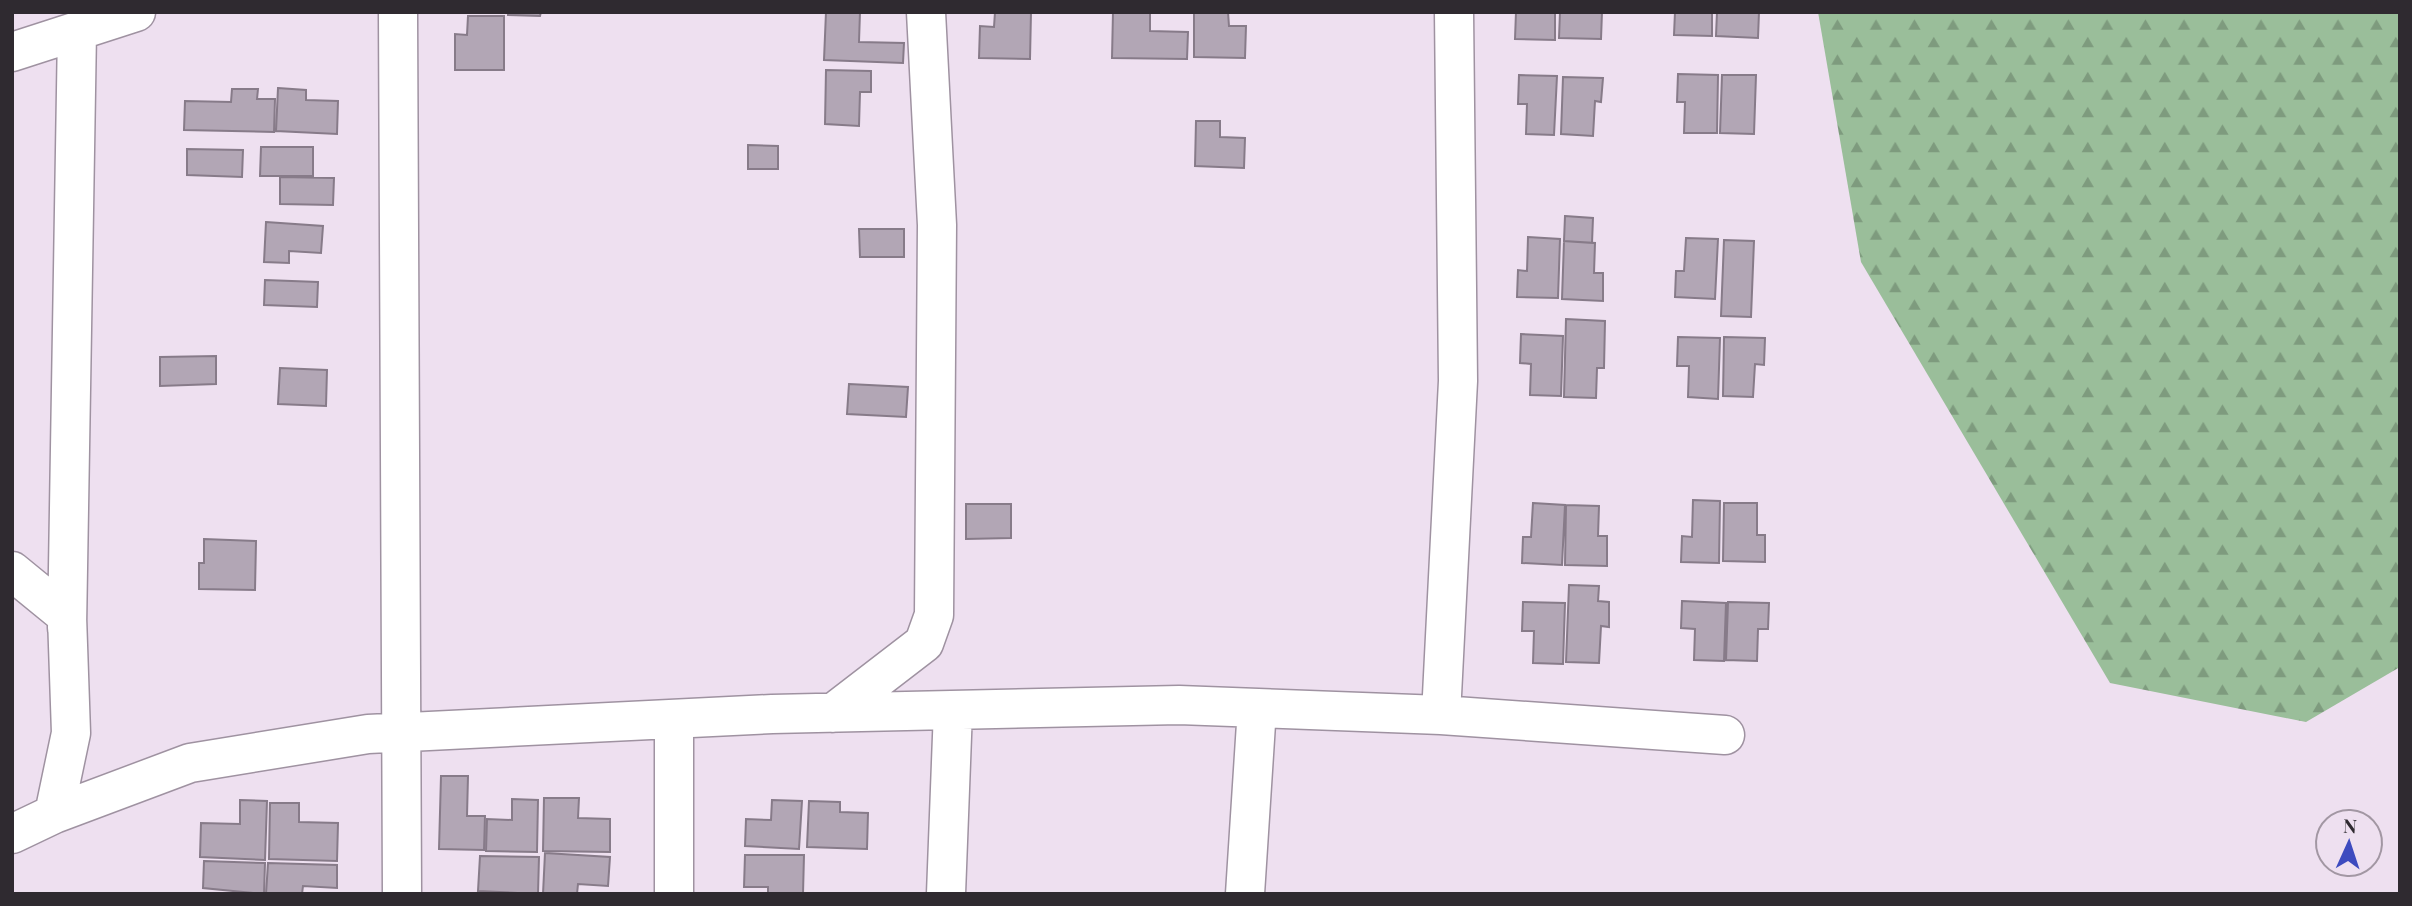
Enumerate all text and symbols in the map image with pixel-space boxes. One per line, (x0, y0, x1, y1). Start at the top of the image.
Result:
north arrow (2314, 808, 2384, 878)
text: N (2342, 812, 2358, 838)

